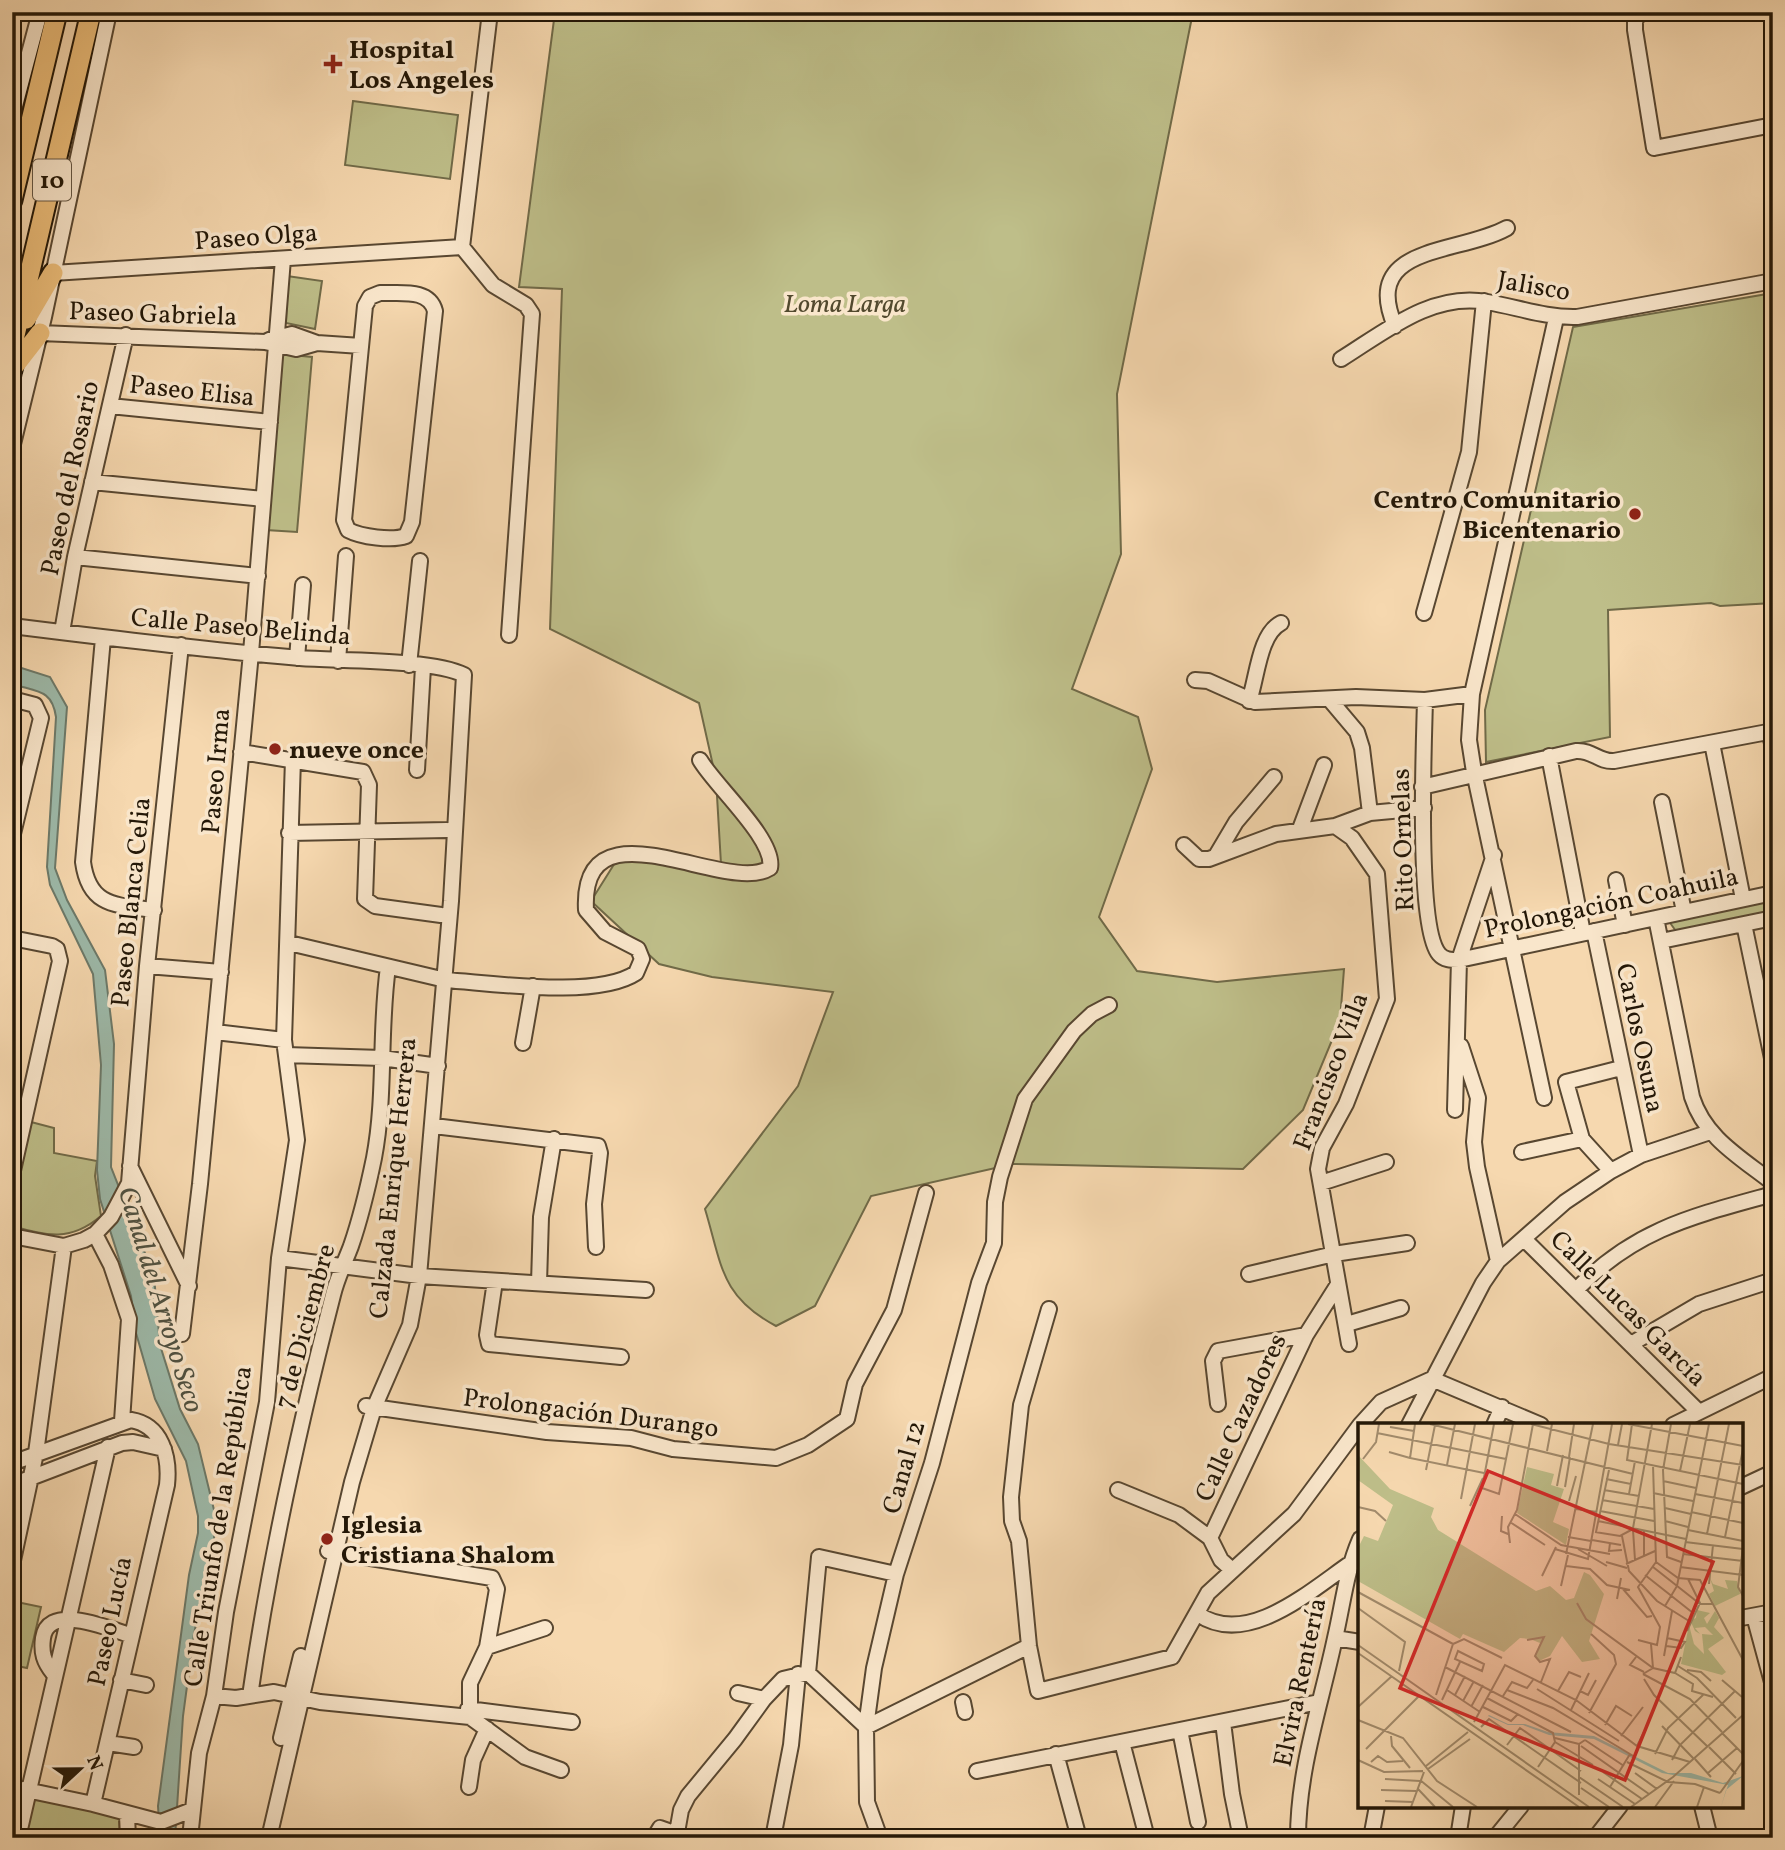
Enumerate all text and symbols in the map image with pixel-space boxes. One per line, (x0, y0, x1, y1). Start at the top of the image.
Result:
place label: Hospital Los Angeles (349, 33, 494, 99)
marker: Hospital Los Angeles (323, 54, 343, 74)
road number: 10 (33, 160, 71, 200)
street label: Paseo Olga (193, 216, 319, 260)
street label: Jalisco (1494, 263, 1573, 311)
park label: Loma Larga (784, 287, 906, 323)
street label: Paseo Gabriela (68, 294, 238, 336)
street label: Paseo Elisa (127, 368, 256, 416)
street label: Paseo del Rosario (33, 378, 109, 579)
place label: Centro Comunitario Bicentenario (1374, 483, 1621, 549)
marker: Centro Comunitario Bicentenario (1627, 506, 1643, 522)
street label: Calle Paseo Belinda (129, 600, 352, 656)
street label: Paseo Irma (194, 707, 240, 836)
place label: nueve once (289, 733, 424, 769)
marker: nueve once (267, 741, 283, 757)
street label: Rito Ornelas (1384, 768, 1424, 912)
street label: Paseo Blanca Celia (103, 796, 161, 1009)
street label: Prolongación Coahuila (1481, 859, 1742, 949)
street label: Carlos Osuna (1606, 960, 1672, 1117)
street label: Francisco Villa (1285, 988, 1379, 1156)
street label: Calzada Enrique Herrera (361, 1036, 427, 1321)
water label: Canal del Arroyo Seco (107, 1182, 213, 1418)
street label: Calle Lucas García (1541, 1223, 1714, 1396)
street label: 7 de Diciembre (267, 1240, 345, 1413)
street label: Calle Cazadores (1187, 1328, 1297, 1508)
street label: Calle Triunfo de la República (176, 1363, 262, 1689)
street label: Prolongación Durango (461, 1380, 721, 1448)
street label: Canal 12 (874, 1417, 935, 1518)
inset map (1358, 1423, 1743, 1808)
place label: Iglesia Cristiana Shalom (341, 1508, 555, 1574)
marker: Iglesia Cristiana Shalom (319, 1531, 335, 1547)
street label: Paseo Lucía (80, 1553, 142, 1690)
street label: Elvira Rentería (1265, 1595, 1336, 1770)
north arrow (46, 1734, 116, 1804)
text: N (79, 1752, 109, 1775)

